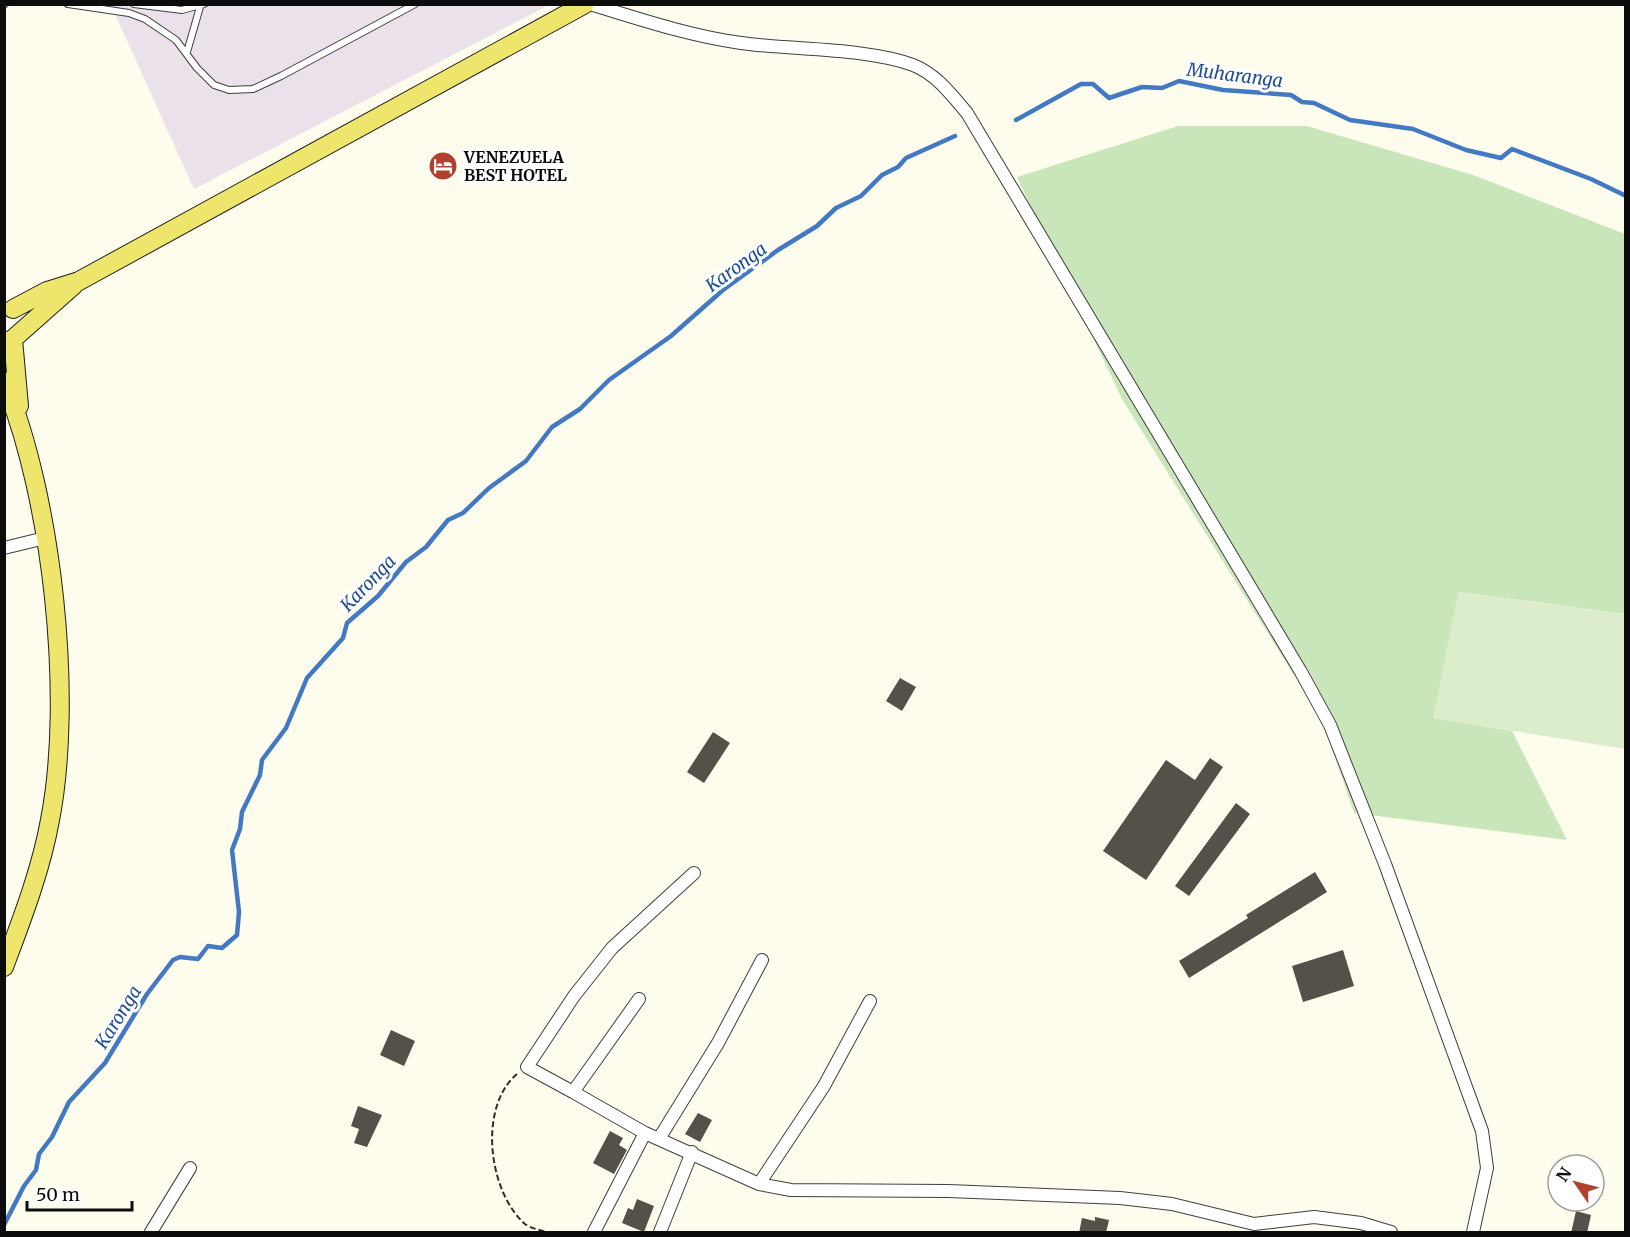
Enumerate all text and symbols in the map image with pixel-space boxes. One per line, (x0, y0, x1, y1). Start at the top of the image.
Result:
water label: Muharanga (1185, 58, 1284, 92)
place label: VENEZUELA BEST HOTEL (463, 147, 567, 185)
hotel icon: VENEZUELA BEST HOTEL (427, 150, 459, 182)
water label: Karonga (700, 237, 771, 297)
water label: Karonga (335, 550, 401, 617)
water label: Karonga (89, 981, 146, 1054)
north arrow (1546, 1153, 1606, 1213)
text: N (1552, 1163, 1576, 1185)
scale bar (27, 1174, 132, 1212)
text: 50 m (36, 1183, 80, 1206)

